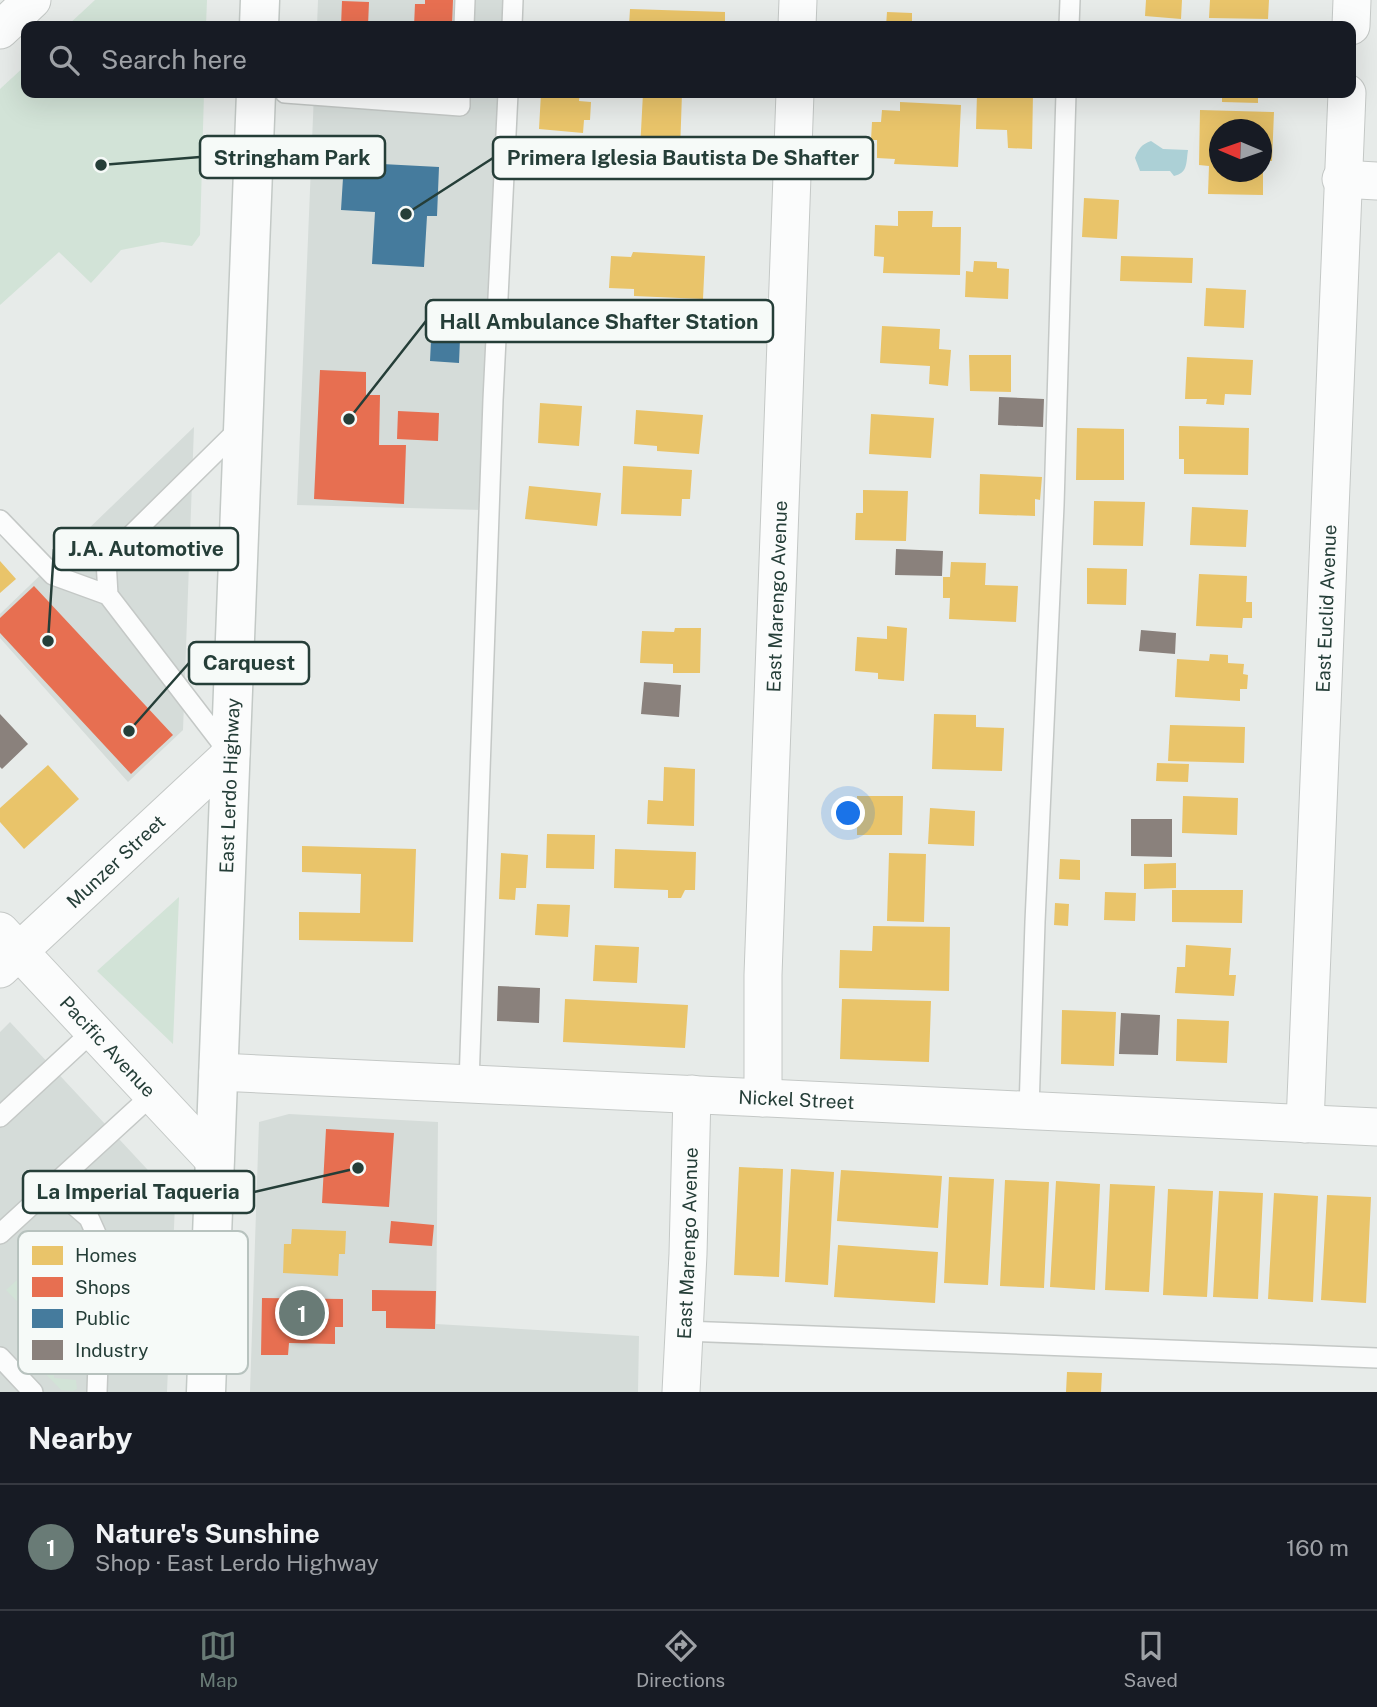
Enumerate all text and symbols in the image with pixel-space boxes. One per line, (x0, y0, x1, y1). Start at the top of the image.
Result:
search box (21, 21, 1356, 98)
icon: search (45, 41, 83, 79)
text: Search here (101, 44, 247, 75)
north arrow (1209, 119, 1272, 182)
callout: Stringham Park (200, 136, 385, 178)
callout: Primera Iglesia Bautista De Shafter (493, 137, 873, 179)
text: Stringham Park (214, 145, 370, 170)
text: Primera Iglesia Bautista De Shafter (507, 145, 860, 170)
callout: Hall Ambulance Shafter Station (426, 300, 773, 342)
text: Hall Ambulance Shafter Station (440, 309, 758, 334)
street label: East Marengo Avenue (762, 500, 791, 693)
street label: East Euclid Avenue (1312, 524, 1340, 693)
callout: J.A. Automotive (54, 528, 238, 570)
text: J.A. Automotive (68, 536, 224, 561)
callout: Carquest (189, 642, 309, 684)
text: Carquest (203, 650, 295, 675)
street label: East Lerdo Highway (215, 697, 244, 874)
your location (831, 796, 865, 830)
street label: Munzer Street (62, 810, 169, 912)
street label: Pacific Avenue (56, 992, 160, 1101)
street label: Nickel Street (738, 1086, 855, 1113)
street label: East Marengo Avenue (673, 1147, 702, 1340)
callout: La Imperial Taqueria (23, 1171, 254, 1213)
text: La Imperial Taqueria (36, 1179, 240, 1204)
legend (18, 1231, 248, 1374)
text: Homes (75, 1244, 137, 1266)
text: Shops (75, 1276, 130, 1298)
pin: 1 (279, 1287, 325, 1339)
text: Public (75, 1307, 130, 1329)
text: Industry (75, 1339, 148, 1361)
text: Nearby (28, 1420, 132, 1456)
text: Nature's Sunshine (95, 1518, 320, 1549)
text: 1 (46, 1534, 56, 1561)
text: 160 m (1286, 1534, 1349, 1561)
text: Shop · East Lerdo Highway (95, 1549, 379, 1576)
tab: Map (199, 1627, 238, 1691)
tab: Directions (636, 1627, 725, 1691)
tab: Saved (1124, 1627, 1178, 1691)

